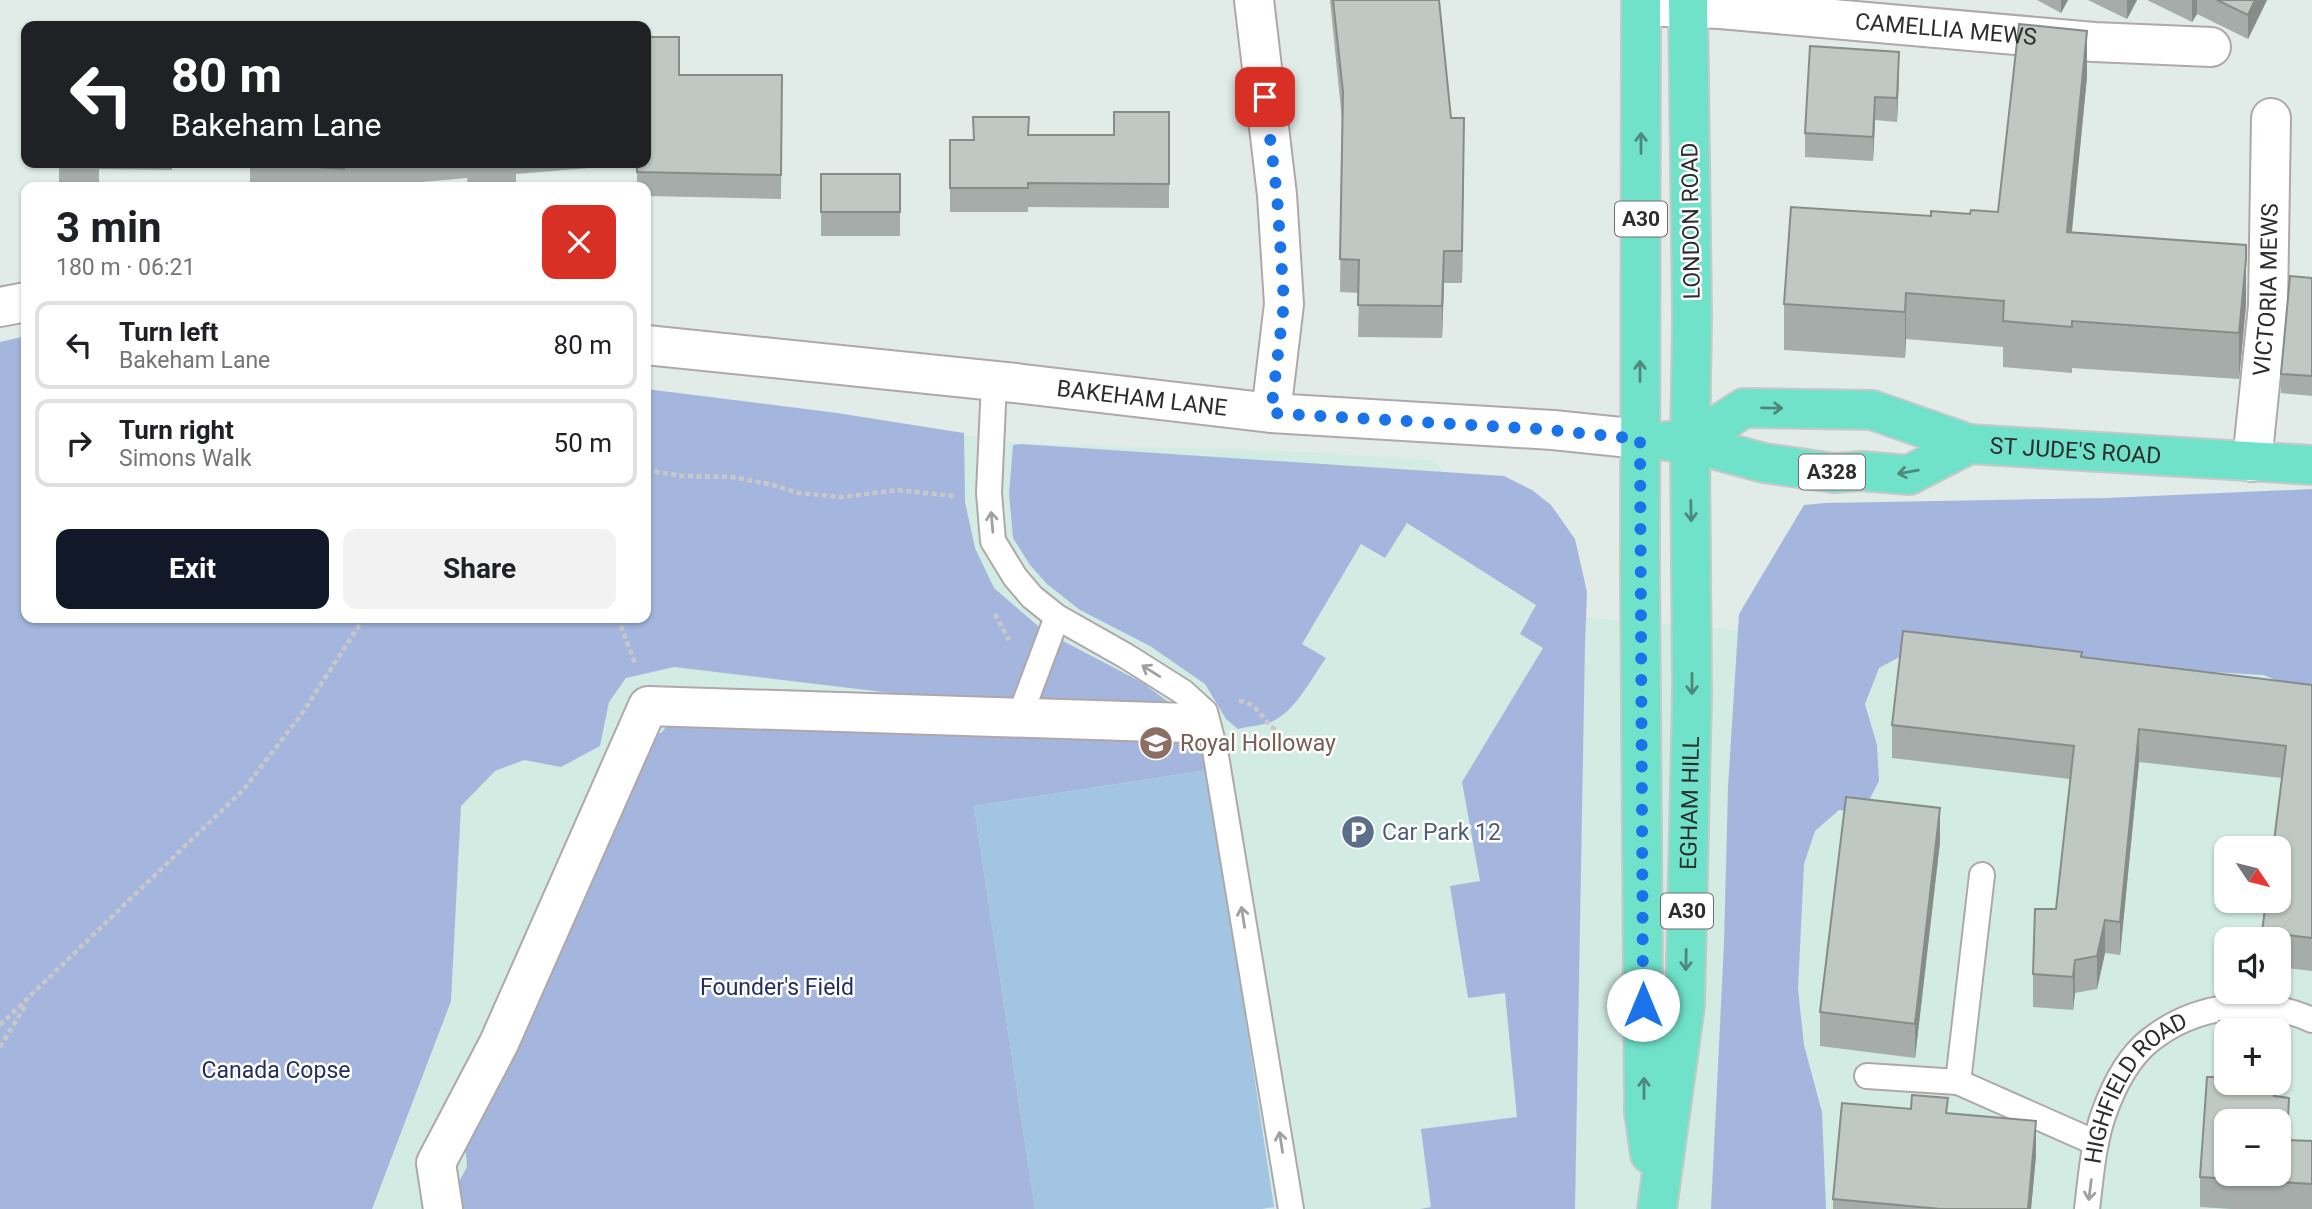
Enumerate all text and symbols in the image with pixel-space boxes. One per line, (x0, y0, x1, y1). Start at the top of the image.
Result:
street label: CAMELLIA MEWS (1854, 7, 2038, 50)
text: 80 m (171, 47, 282, 104)
icon: left (56, 49, 147, 140)
pin (1235, 67, 1295, 127)
icon: arrive (1246, 78, 1284, 116)
text: Bakeham Lane (171, 106, 382, 144)
one-way arrow (1634, 132, 1648, 155)
street label: LONDON ROAD (1676, 142, 1706, 300)
road number: A30 (1615, 202, 1667, 236)
text: 3 min (56, 203, 162, 252)
street label: VICTORIA MEWS (2247, 203, 2283, 378)
button: close (542, 205, 616, 279)
text: 180 m · 06:21 (56, 254, 195, 281)
text: Turn left (119, 317, 218, 347)
icon: left (60, 326, 98, 364)
text: 80 m (554, 330, 612, 360)
text: Bakeham Lane (119, 347, 270, 374)
one-way arrow (1633, 359, 1647, 382)
street label: BAKEHAM LANE (1055, 375, 1229, 421)
one-way arrow (1761, 402, 1784, 415)
text: Turn right (119, 415, 234, 445)
icon: right (60, 424, 98, 462)
text: 50 m (554, 428, 612, 458)
street label: ST JUDE'S ROAD (1989, 432, 2162, 469)
text: Simons Walk (119, 445, 252, 472)
road number: A328 (1799, 454, 1865, 490)
one-way arrow (1897, 466, 1919, 479)
one-way arrow (1684, 499, 1697, 522)
one-way arrow (985, 511, 998, 534)
button: Exit (56, 529, 329, 609)
button: Share (343, 529, 616, 609)
one-way arrow (1141, 664, 1161, 678)
one-way arrow (1685, 672, 1699, 695)
school or university icon: Royal Holloway (1137, 724, 1175, 762)
place label: Royal Holloway (1180, 730, 1336, 757)
street label: EGHAM HILL (1675, 736, 1705, 870)
parking icon: Car Park 12 (1339, 813, 1377, 851)
place label: Car Park 12 (1382, 819, 1501, 846)
north arrow (2214, 836, 2291, 914)
map controls (2214, 836, 2291, 1186)
road number: A30 (1661, 894, 1713, 928)
one-way arrow (1236, 906, 1249, 929)
button: sound (2214, 927, 2291, 1004)
one-way arrow (1679, 948, 1692, 971)
position arrow (1606, 968, 1680, 1042)
park label: Founder's Field (700, 974, 854, 1001)
street label: HIGHFIELD ROAD (2079, 1007, 2191, 1165)
button: + (2214, 1018, 2291, 1095)
park label: Canada Copse (202, 1057, 350, 1084)
one-way arrow (1637, 1077, 1651, 1100)
button: − (2214, 1109, 2291, 1186)
one-way arrow (1274, 1131, 1287, 1153)
one-way arrow (2083, 1179, 2096, 1201)

